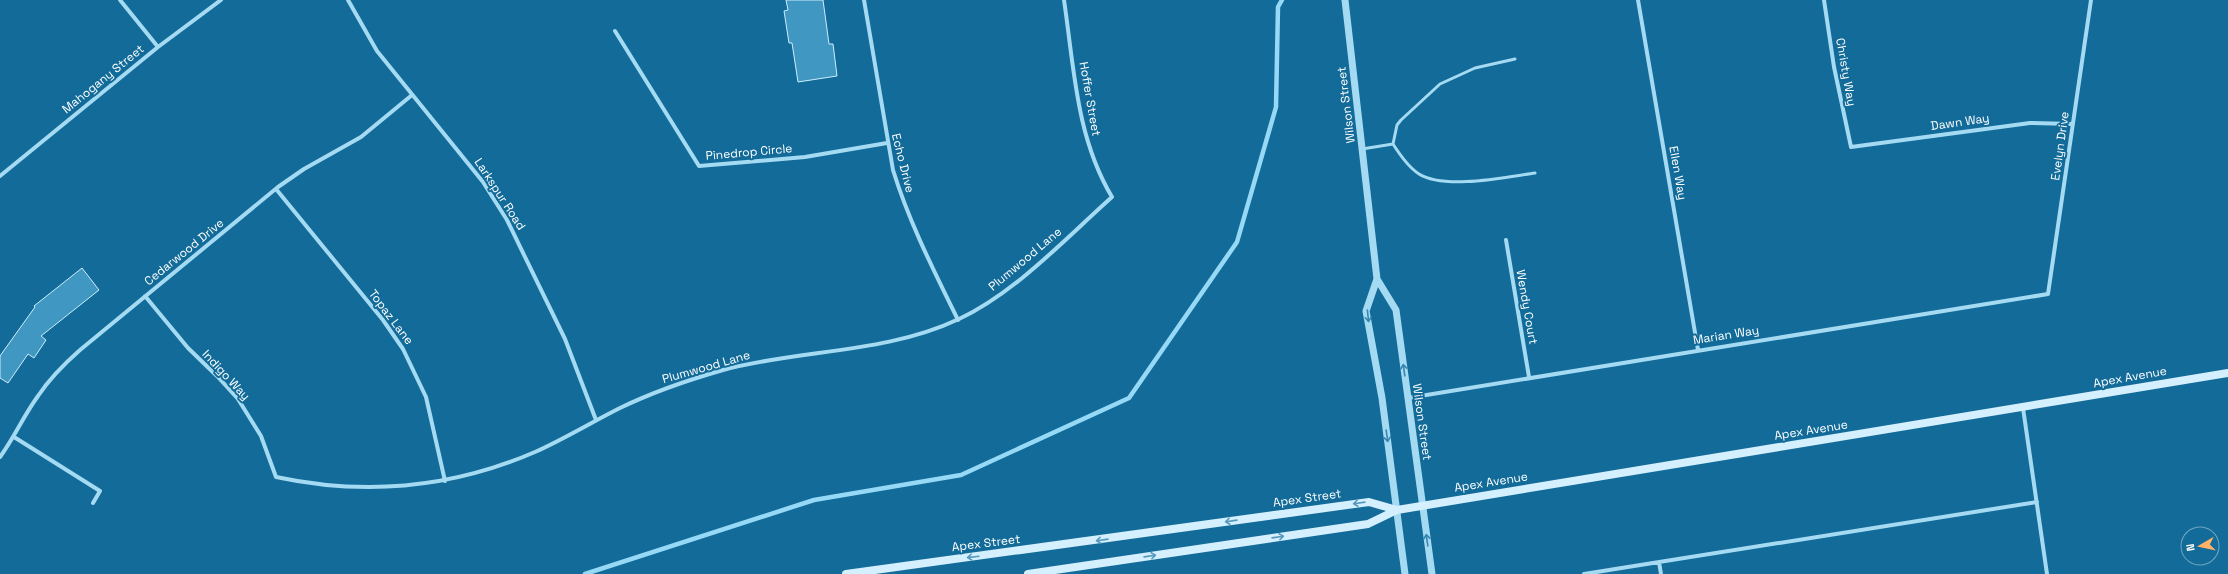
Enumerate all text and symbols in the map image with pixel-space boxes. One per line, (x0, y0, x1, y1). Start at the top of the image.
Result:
street label: Christy Way (1832, 37, 1860, 107)
street label: Mahogany Street (59, 41, 147, 117)
street label: Hoffer Street (1076, 61, 1104, 137)
street label: Wilson Street (1333, 66, 1359, 144)
street label: Dawn Way (1930, 110, 1990, 134)
street label: Evelyn Drive (2047, 110, 2073, 182)
street label: Echo Drive (888, 132, 918, 194)
street label: Pinedrop Circle (705, 140, 793, 164)
street label: Ellen Way (1665, 145, 1691, 201)
street label: Larkspur Road (471, 155, 529, 233)
street label: Cedarwood Drive (141, 215, 227, 289)
street label: Plumwood Lane (985, 224, 1065, 294)
street label: Wendy Court (1513, 268, 1541, 346)
street label: Topaz Lane (365, 286, 417, 348)
one-way arrow (1364, 309, 1371, 322)
street label: Marian Way (1692, 322, 1760, 348)
street label: Indigo Way (198, 346, 254, 404)
street label: Plumwood Lane (660, 347, 752, 387)
street label: Apex Avenue (2092, 363, 2168, 391)
one-way arrow (1400, 364, 1408, 377)
street label: Wilson Street (1409, 383, 1435, 461)
street label: Apex Avenue (1773, 416, 1849, 444)
one-way arrow (1383, 429, 1391, 442)
street label: Apex Avenue (1453, 468, 1529, 496)
street label: Apex Street (1272, 485, 1342, 511)
one-way arrow (1353, 499, 1366, 507)
one-way arrow (1225, 517, 1238, 525)
north arrow (2180, 526, 2220, 566)
street label: Apex Street (951, 531, 1021, 555)
one-way arrow (1271, 533, 1284, 541)
one-way arrow (1423, 534, 1431, 547)
one-way arrow (1096, 536, 1109, 543)
text: N (2183, 543, 2198, 552)
one-way arrow (1143, 552, 1156, 560)
one-way arrow (967, 553, 980, 561)

